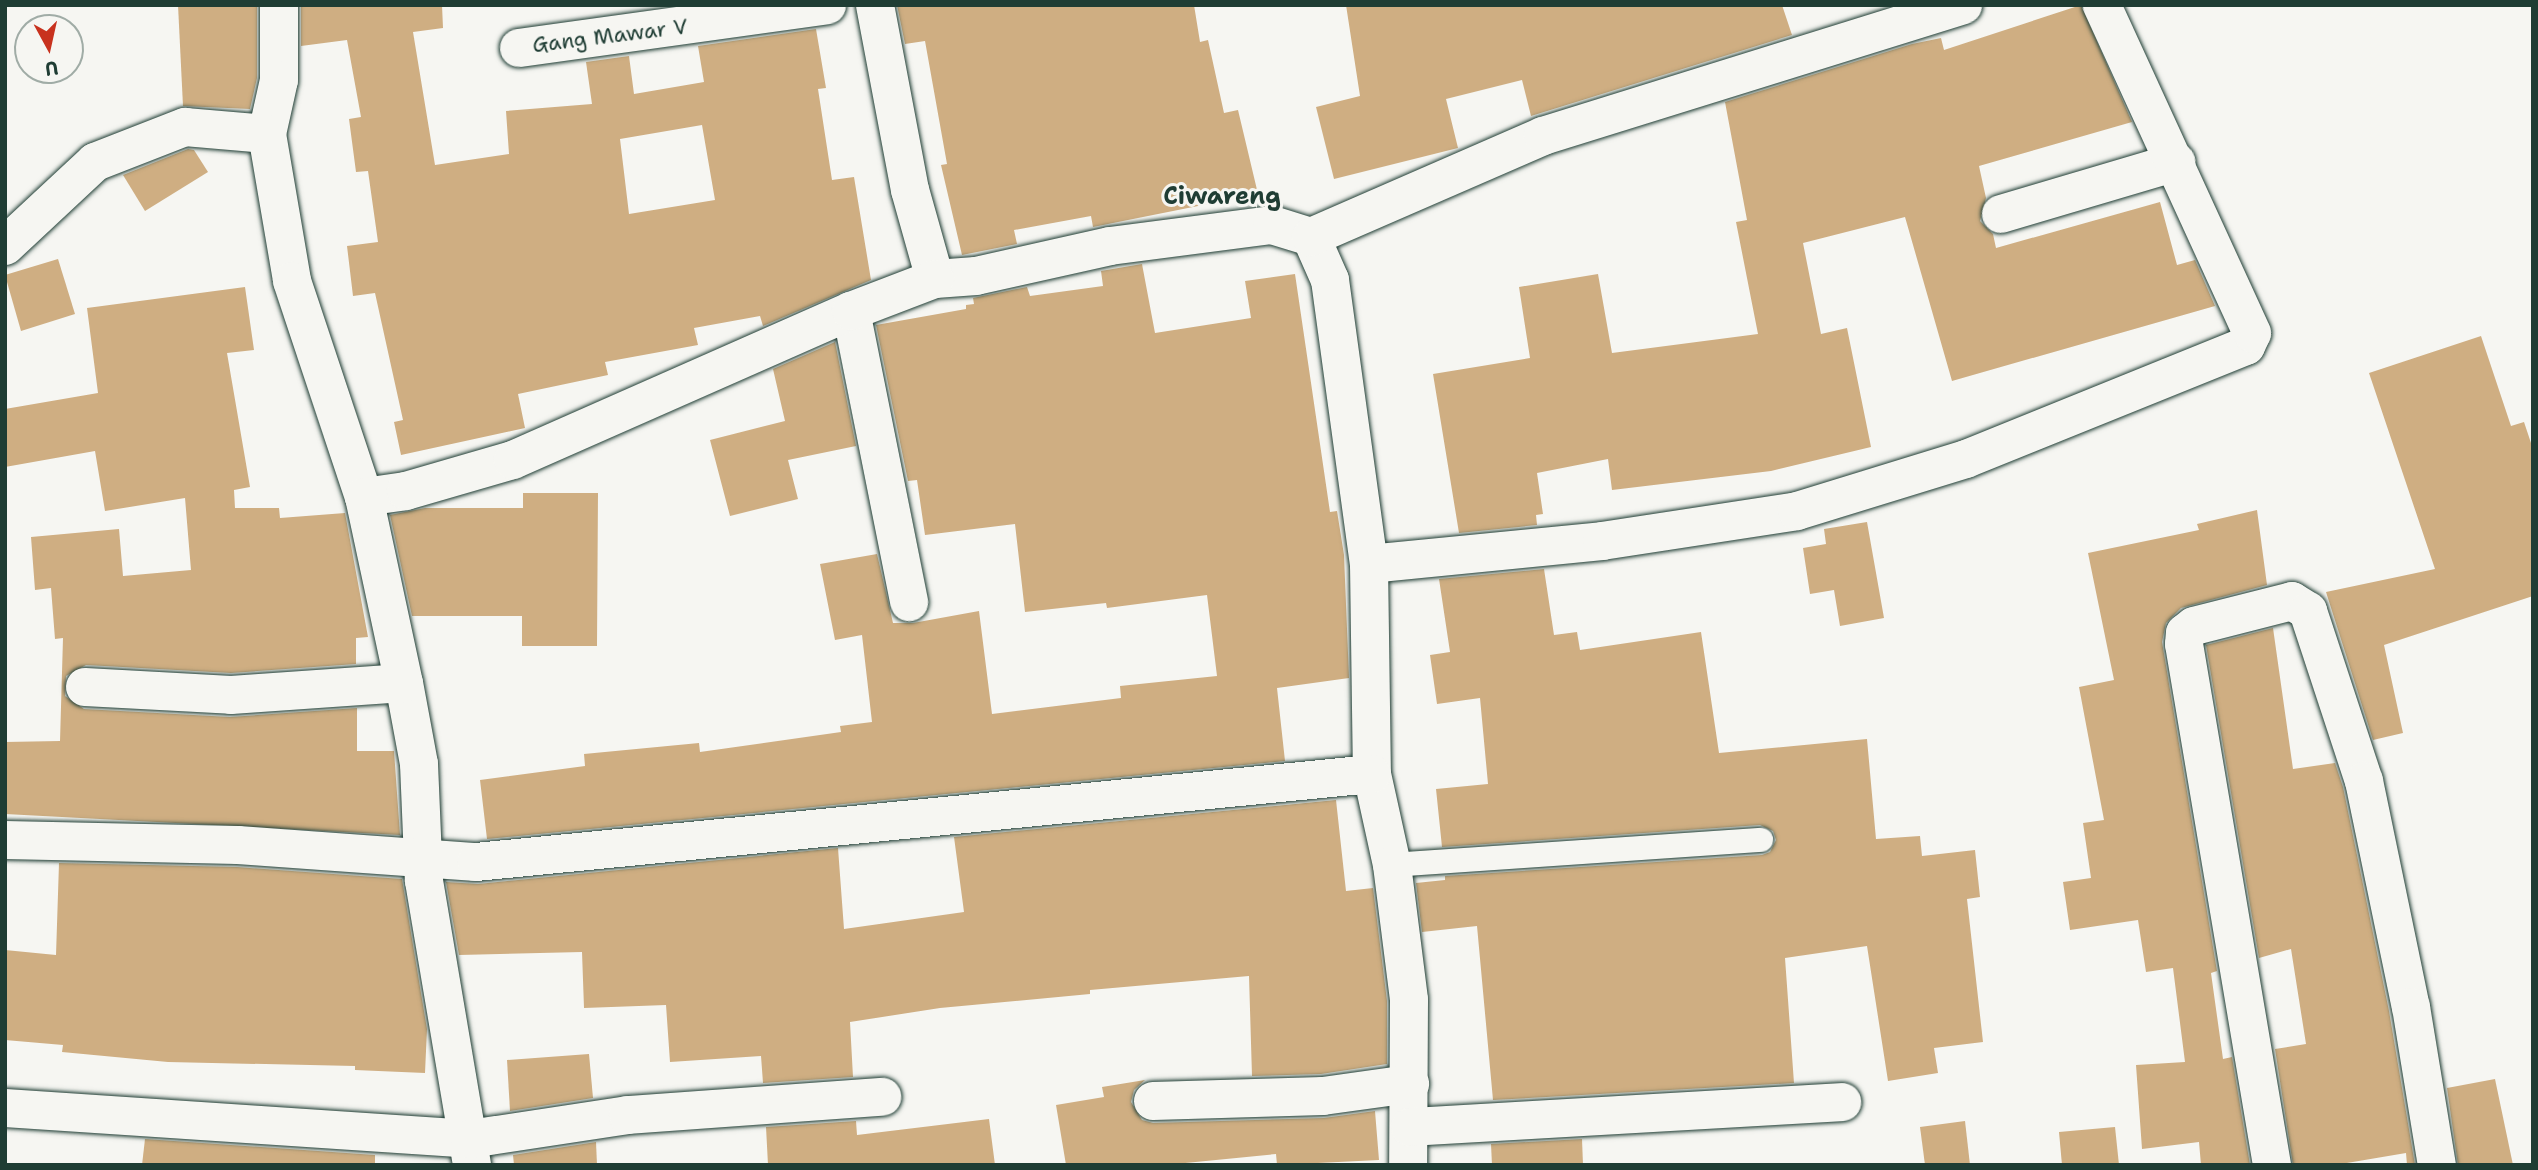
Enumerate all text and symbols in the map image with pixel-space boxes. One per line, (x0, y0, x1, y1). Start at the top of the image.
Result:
north arrow (14, 14, 84, 84)
street label: Gang Mawar V (531, 14, 689, 58)
text: U (44, 55, 60, 82)
district label: Ciwareng (1163, 183, 1281, 211)

